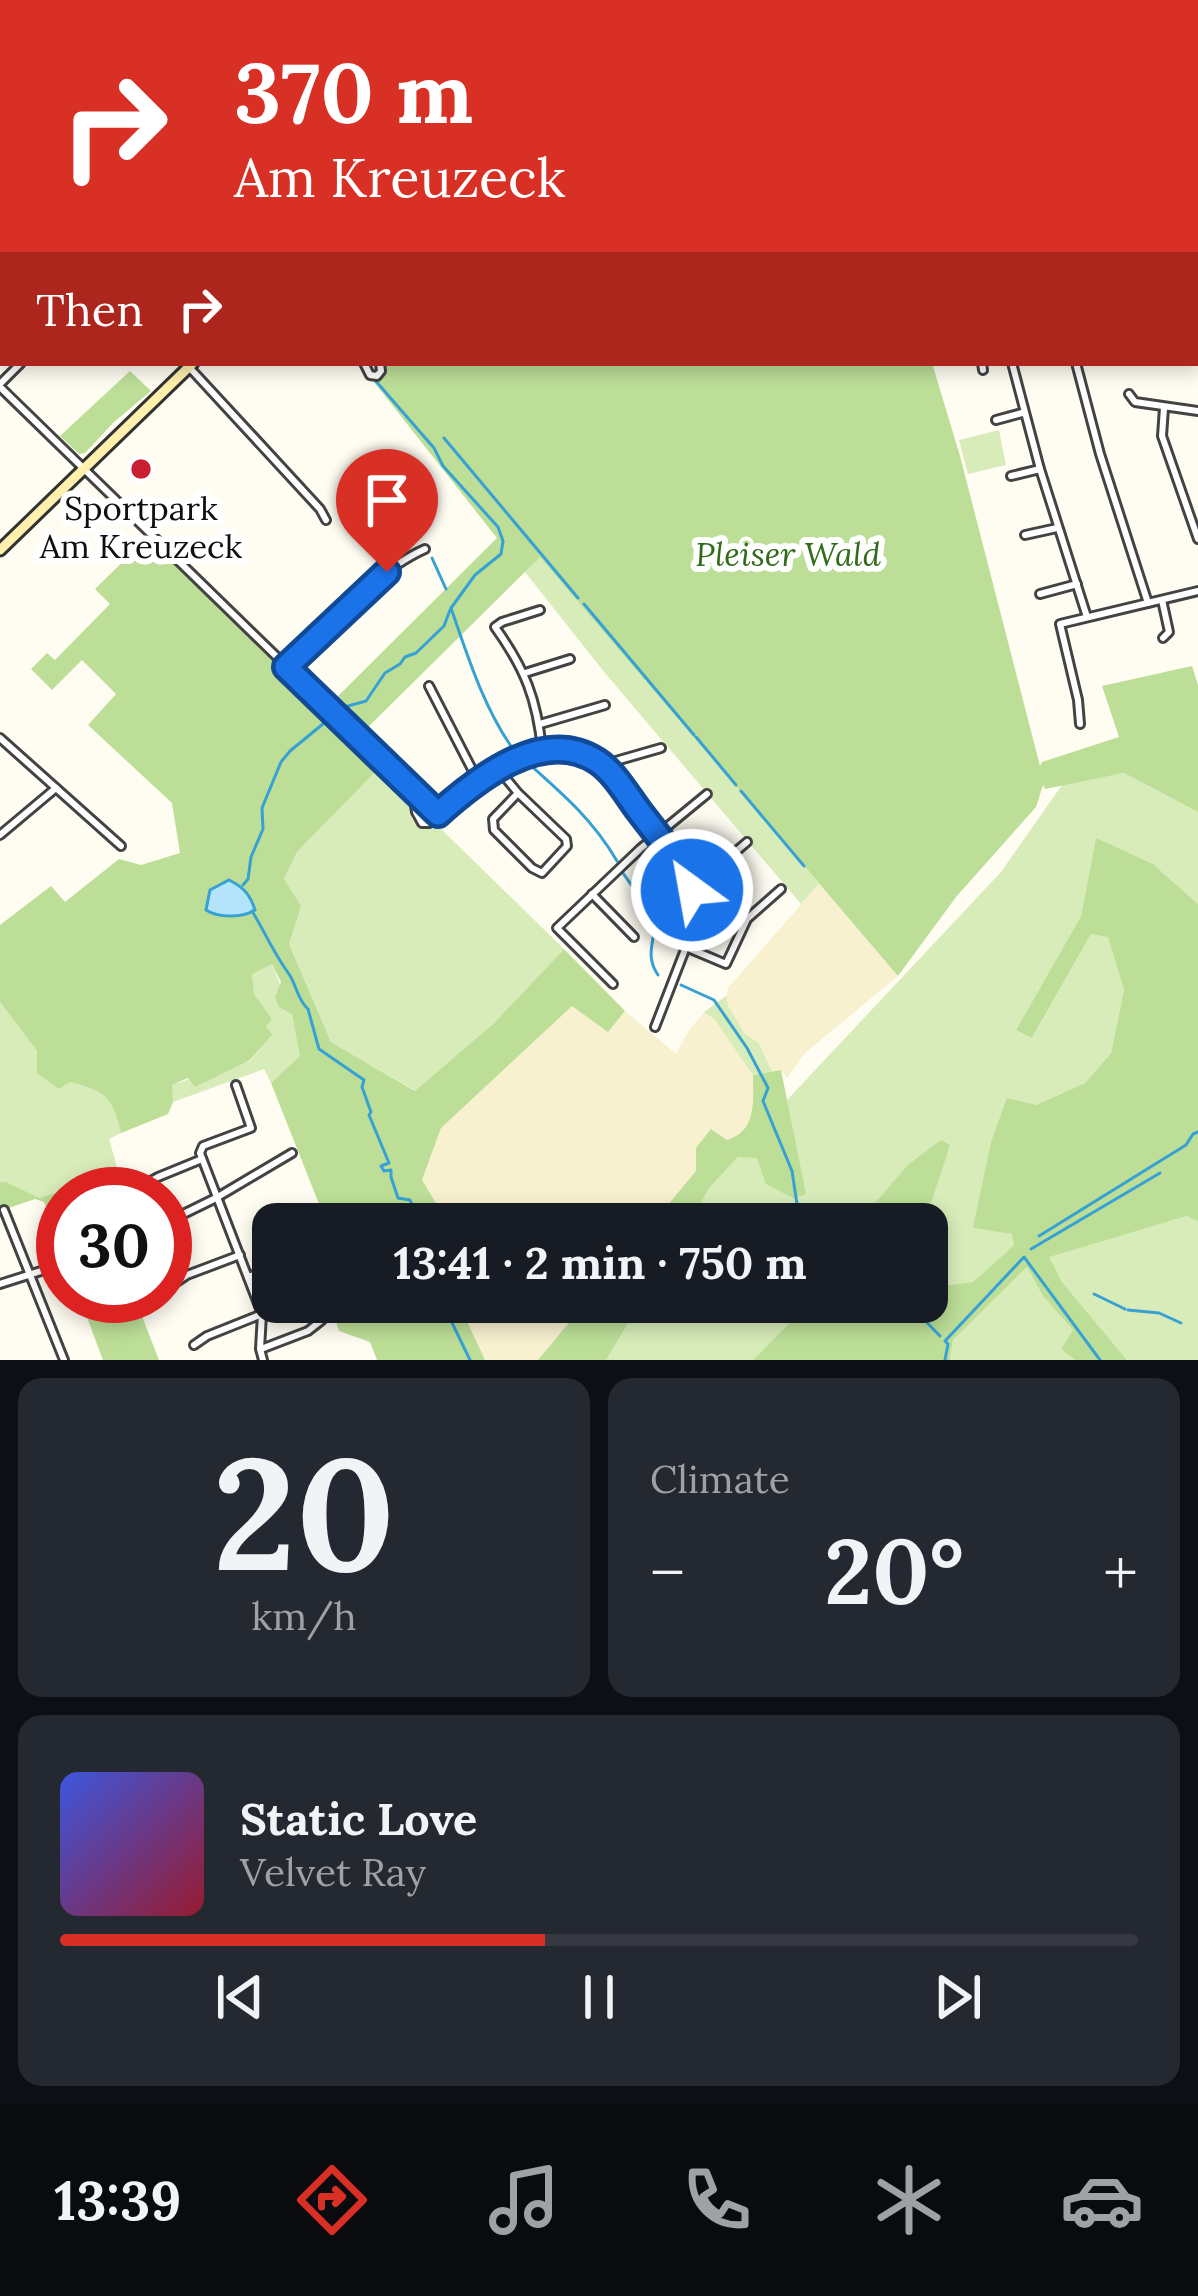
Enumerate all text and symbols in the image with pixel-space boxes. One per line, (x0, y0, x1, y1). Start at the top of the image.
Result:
text: 370 m (234, 38, 473, 146)
icon: right (36, 48, 192, 204)
text: Am Kreuzeck (234, 143, 566, 212)
icon: right (167, 276, 233, 342)
text: Then (36, 281, 143, 338)
pin (336, 449, 438, 572)
marker: Sportpark Am Kreuzeck (128, 456, 154, 482)
icon: arrive (354, 467, 420, 533)
place label: Sportpark Am Kreuzeck (39, 487, 243, 567)
park label: Pleiser Wald (695, 533, 881, 575)
position arrow (629, 827, 755, 953)
speed limit sign: 30 (36, 1167, 192, 1323)
text: 13:41 · 2 min · 750 m (393, 1234, 807, 1291)
text: 20 (213, 1413, 395, 1613)
text: Climate (650, 1454, 790, 1504)
text: 20° (824, 1513, 964, 1629)
text: − (650, 1530, 685, 1614)
text: + (1103, 1530, 1138, 1614)
text: km/h (251, 1591, 357, 1641)
text: Static Love (240, 1790, 477, 1847)
text: Velvet Ray (240, 1847, 426, 1897)
icon: previous (207, 1964, 273, 2030)
icon: pause (566, 1964, 632, 2030)
icon: next (925, 1964, 991, 2030)
icon: directions (290, 2158, 374, 2242)
icon: music (482, 2158, 566, 2242)
icon: phone (675, 2158, 759, 2242)
icon: climate (867, 2158, 951, 2242)
icon: car (1060, 2158, 1144, 2242)
text: 13:39 (54, 2166, 181, 2235)

